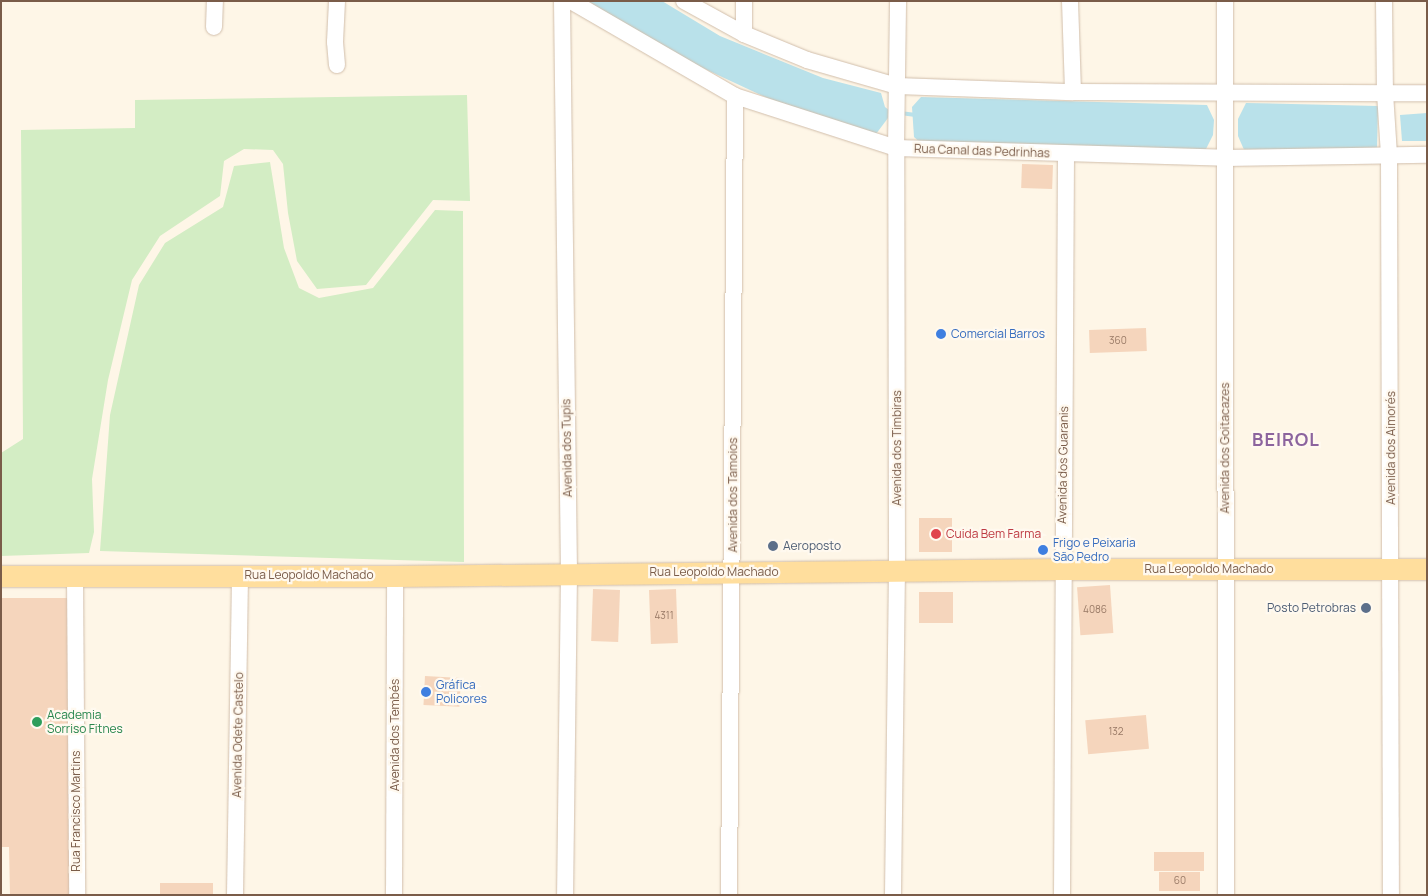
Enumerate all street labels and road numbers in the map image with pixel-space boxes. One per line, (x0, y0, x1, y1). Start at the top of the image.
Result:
street label: Rua Canal das Pedrinhas (914, 141, 1050, 161)
street label: Avenida dos Goitacazes (1218, 382, 1232, 514)
street label: Avenida dos Timbiras (890, 390, 904, 506)
street label: Avenida dos Aimorés (1384, 391, 1398, 505)
street label: Avenida dos Tupis (559, 399, 575, 497)
street label: Avenida dos Guaranis (1055, 406, 1071, 524)
street label: Avenida dos Tamoios (726, 437, 740, 553)
street label: Rua Leopoldo Machado (1144, 562, 1274, 576)
street label: Rua Leopoldo Machado (649, 565, 779, 579)
street label: Rua Leopoldo Machado (244, 568, 374, 582)
street label: Avenida Odete Castelo (230, 672, 246, 798)
street label: Avenida dos Tembés (388, 679, 402, 791)
street label: Rua Francisco Martins (69, 750, 83, 872)

